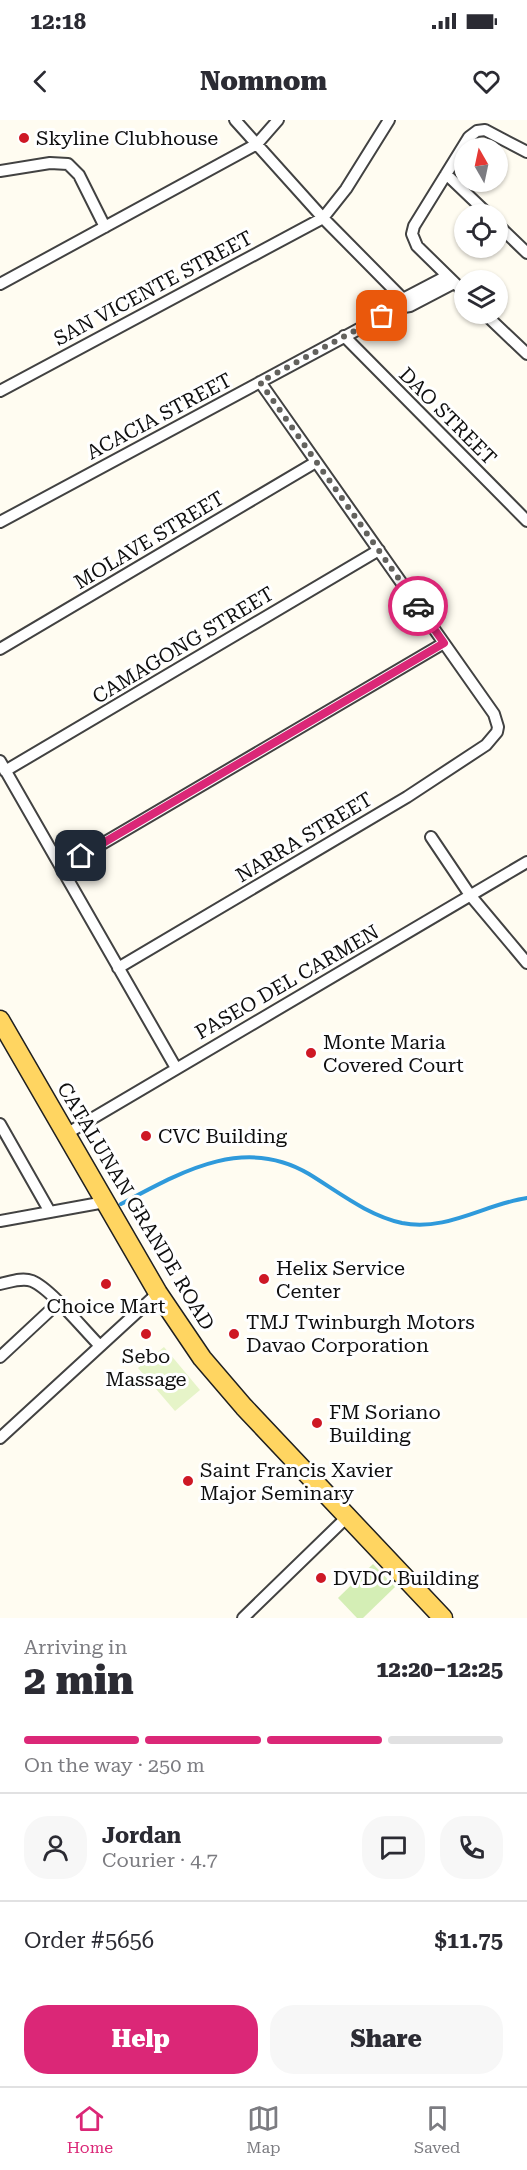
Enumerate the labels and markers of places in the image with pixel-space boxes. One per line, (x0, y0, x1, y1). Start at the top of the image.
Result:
place label: Skyline Clubhouse (36, 126, 218, 150)
marker: Skyline Clubhouse (17, 131, 31, 145)
pin (356, 290, 407, 341)
pin (55, 830, 106, 881)
place label: Monte Maria Covered Court (323, 1030, 464, 1077)
marker: Monte Maria Covered Court (304, 1046, 318, 1060)
place label: CVC Building (158, 1124, 288, 1148)
marker: CVC Building (139, 1129, 153, 1143)
place label: Helix Service Center (276, 1256, 405, 1303)
marker: Helix Service Center (257, 1272, 271, 1286)
marker: Choice Mart (99, 1277, 113, 1291)
place label: Choice Mart (47, 1294, 166, 1318)
place label: TMJ Twinburgh Motors Davao Corporation (246, 1310, 475, 1357)
marker: Sebo Massage (139, 1327, 153, 1341)
marker: TMJ Twinburgh Motors Davao Corporation (227, 1327, 241, 1341)
place label: Sebo Massage (105, 1344, 187, 1391)
place label: FM Soriano Building (329, 1400, 441, 1447)
marker: FM Soriano Building (310, 1416, 324, 1430)
place label: Saint Francis Xavier Major Seminary (200, 1458, 393, 1505)
marker: Saint Francis Xavier Major Seminary (181, 1474, 195, 1488)
place label: DVDC Building (333, 1566, 479, 1590)
marker: DVDC Building (314, 1571, 328, 1585)

